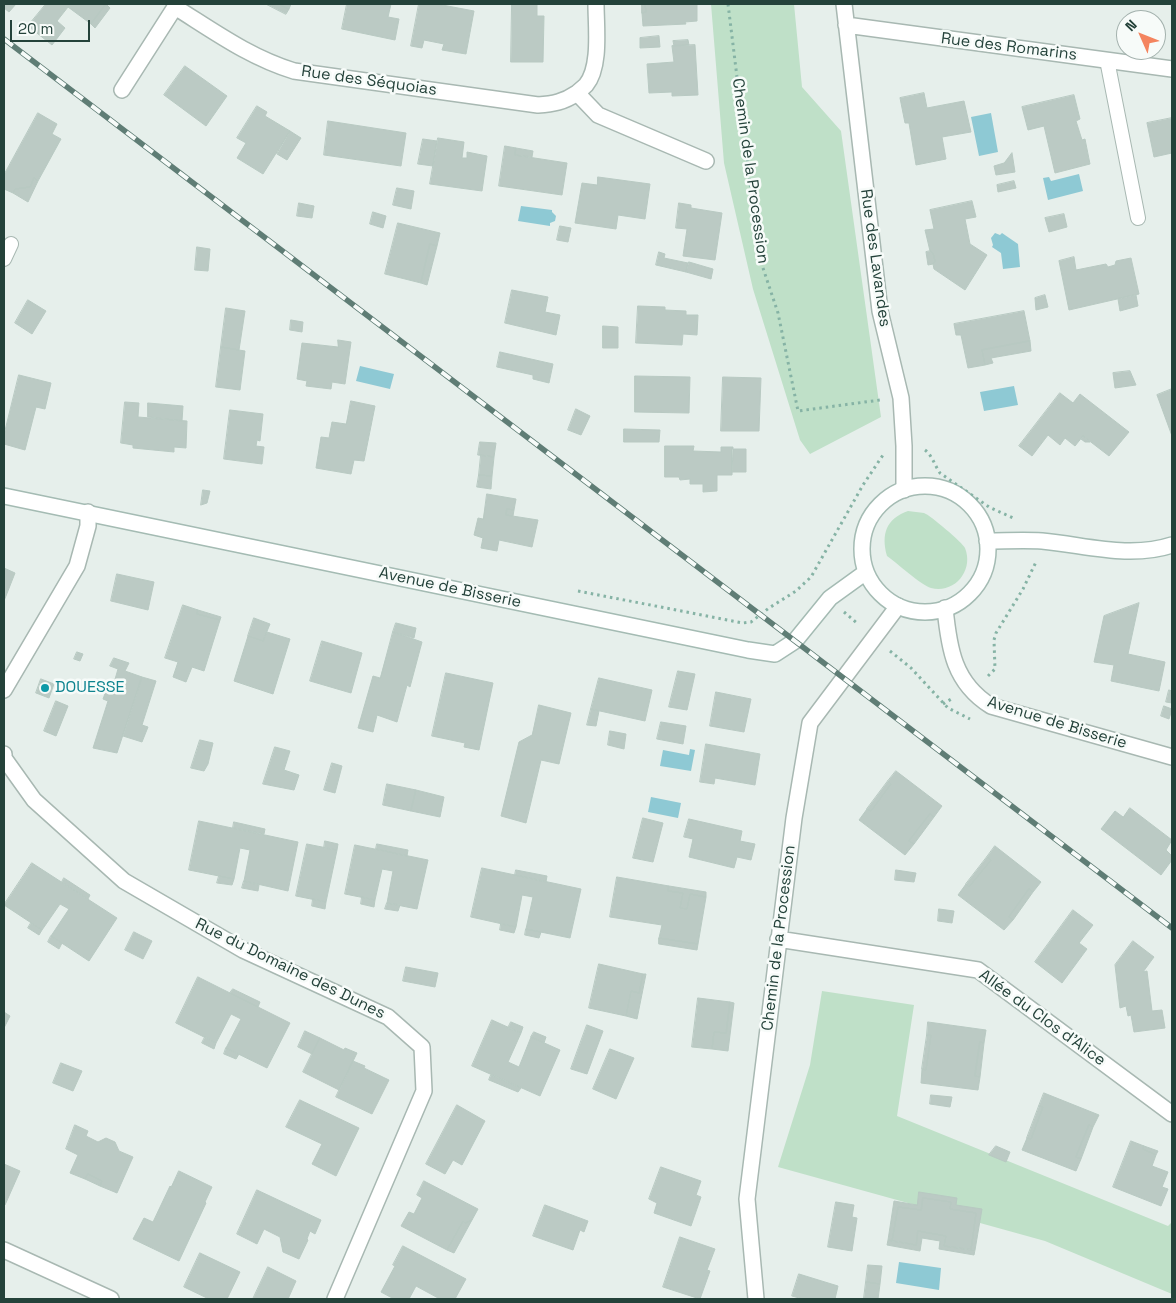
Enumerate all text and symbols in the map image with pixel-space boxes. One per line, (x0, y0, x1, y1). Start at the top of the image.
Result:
scale bar (12, 10, 92, 42)
north arrow (1116, 10, 1166, 60)
text: N (1121, 16, 1141, 35)
text: 20 m (18, 19, 53, 38)
street label: Rue des Romarins (940, 29, 1078, 65)
street label: Rue des Séquoias (300, 62, 438, 100)
street label: Chemin de la Procession (727, 77, 773, 265)
street label: Rue des Lavandes (856, 188, 894, 328)
street label: Avenue de Bisserie (377, 564, 523, 612)
place label: DOUESSE (55, 678, 125, 698)
marker: DOUESSE (39, 682, 51, 694)
street label: Avenue de Bisserie (985, 693, 1129, 753)
street label: Chemin de la Procession (758, 844, 800, 1032)
street label: Rue du Domaine des Dunes (192, 915, 388, 1023)
street label: Allée du Clos d'Alice (975, 966, 1109, 1070)

